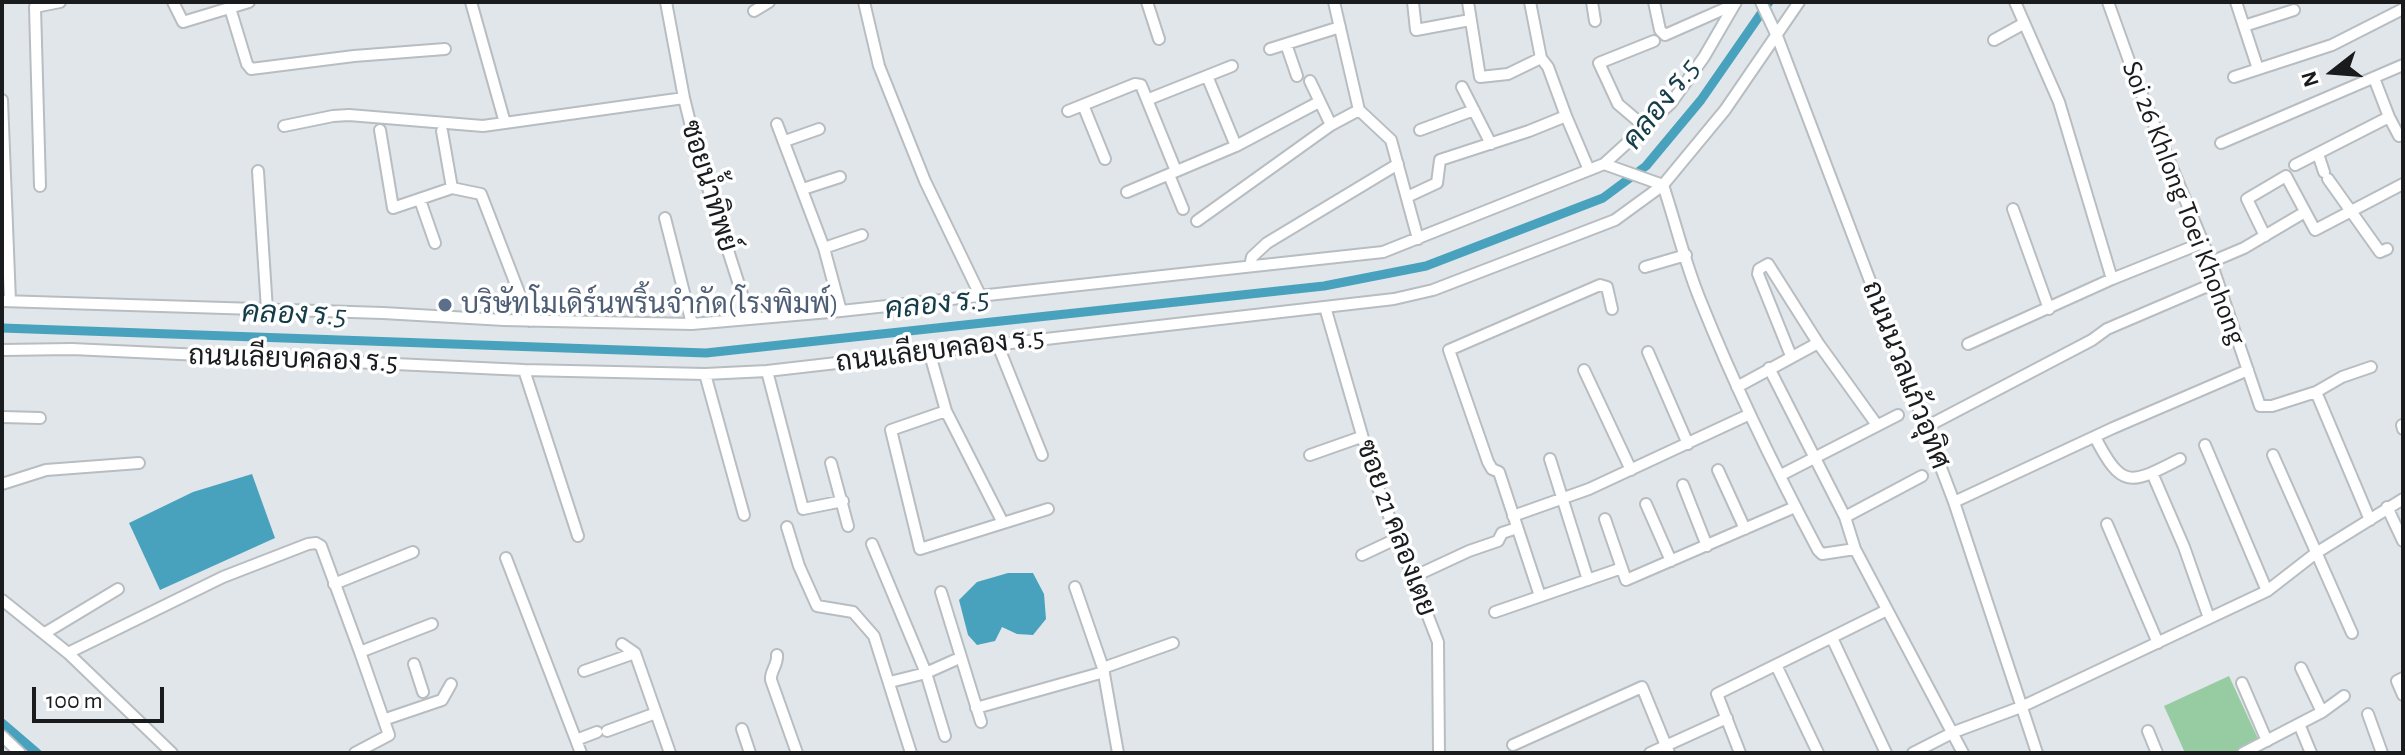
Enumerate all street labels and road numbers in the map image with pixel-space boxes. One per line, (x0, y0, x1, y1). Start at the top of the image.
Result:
street label: Soi 26 Khlong Toei Khohong (2114, 57, 2254, 349)
street label: ซอยน้ำทิพย์ (673, 116, 745, 256)
street label: ถนนนวลแก้วอุทิศ (1855, 276, 1957, 474)
street label: ถนนเลียบคลอง ร.5 (834, 321, 1046, 379)
street label: ถนนเลียบคลอง ร.5 (188, 339, 398, 379)
street label: ซอย 21 คลองเตย (1349, 435, 1443, 621)

